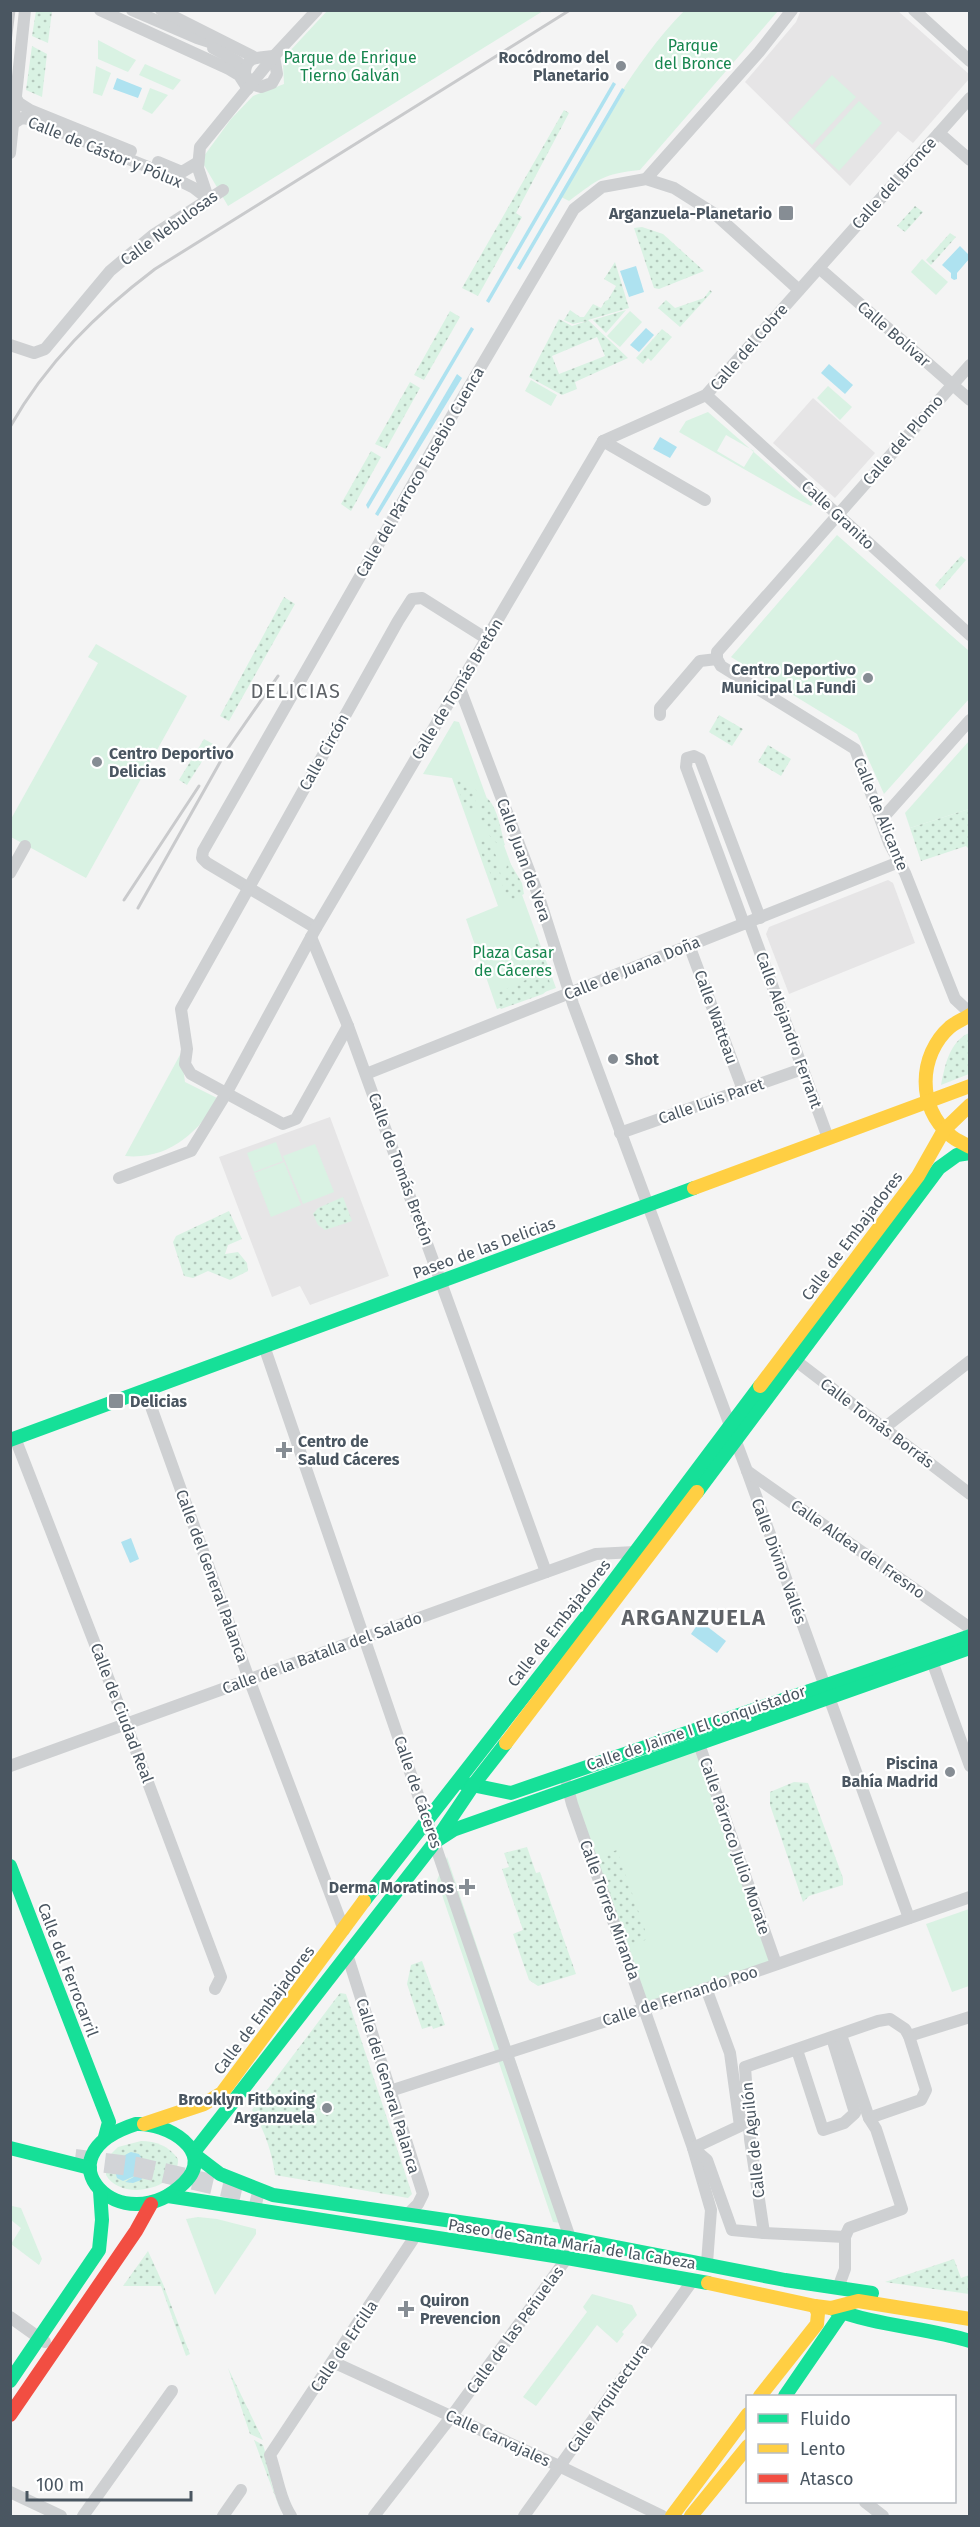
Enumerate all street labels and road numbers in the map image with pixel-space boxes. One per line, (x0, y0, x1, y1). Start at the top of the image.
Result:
street label: Calle de Cástor y Pólux (25, 112, 185, 192)
street label: Calle del Bronce (848, 133, 940, 233)
street label: Calle Nebulosas (117, 186, 221, 270)
street label: Calle Bolívar (854, 297, 935, 371)
street label: Calle del Cobre (706, 300, 792, 394)
street label: Calle del Párroco Eusebio Cuenca (352, 363, 488, 581)
street label: Calle del Plomo (859, 391, 947, 489)
street label: Calle Granito (798, 476, 878, 554)
street label: Calle de Tomás Bretón (407, 615, 507, 763)
street label: Calle Circón (295, 710, 353, 794)
street label: Calle de Alicante (850, 755, 912, 873)
street label: Calle Juan de Vera (493, 796, 555, 924)
street label: Calle de Juana Doña (561, 932, 703, 1004)
street label: Calle Alejandro Ferrant (752, 949, 826, 1111)
street label: Calle Watteau (690, 967, 742, 1067)
street label: Calle Luis Paret (656, 1074, 766, 1128)
street label: Calle de Tomás Bretón (365, 1090, 437, 1248)
street label: Calle de Embajadores (797, 1168, 907, 1304)
street label: Paseo de las Delicias (410, 1213, 558, 1283)
street label: Calle Tomás Borrás (817, 1374, 937, 1472)
street label: Calle del General Palanca (172, 1487, 252, 1665)
street label: Calle Aldea del Fresno (787, 1495, 929, 1603)
street label: Calle Divino Vallés (747, 1496, 811, 1626)
street label: Calle de Embajadores (503, 1556, 615, 1690)
street label: Calle de la Batalla del Salado (219, 1608, 425, 1698)
street label: Calle de Ciudad Real (87, 1640, 158, 1786)
street label: Calle de Jaime I El Conquistador (584, 1681, 809, 1775)
street label: Calle de Cáceres (390, 1733, 446, 1851)
street label: Calle Párroco Julio Morate (696, 1755, 774, 1937)
street label: Calle Torres Miranda (576, 1837, 644, 1983)
street label: Calle del Ferrocarril (34, 1900, 102, 2040)
street label: Calle de Embajadores (209, 1942, 319, 2078)
street label: Calle de Fernando Poo (600, 1962, 760, 2030)
street label: Calle del General Palanca (352, 1996, 424, 2176)
street label: Calle de Aguilón (737, 2081, 769, 2199)
street label: Paseo de Santa María de la Cabeza (447, 2215, 697, 2273)
street label: Calle de las Peñuelas (462, 2263, 568, 2397)
street label: Calle de Ercilla (306, 2297, 382, 2395)
street label: Calle Arquitectura (563, 2340, 653, 2456)
street label: Calle Carvajales (443, 2405, 553, 2471)

